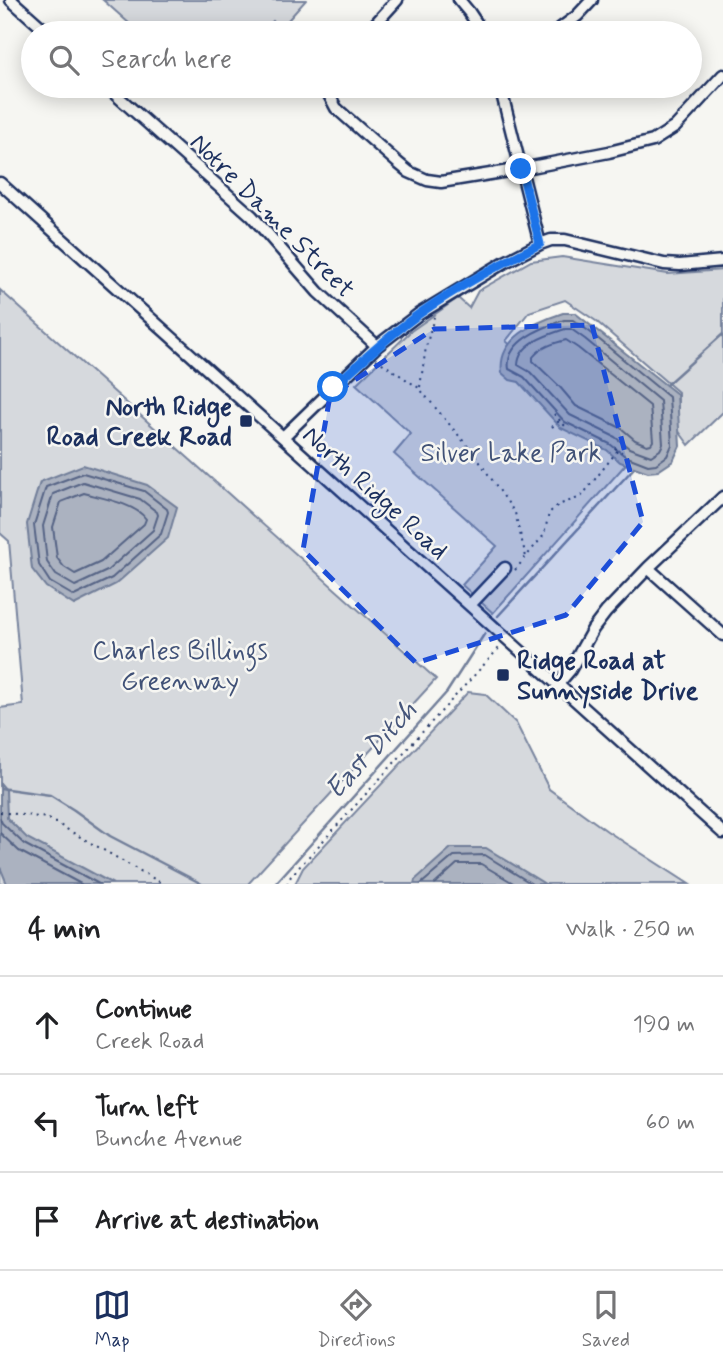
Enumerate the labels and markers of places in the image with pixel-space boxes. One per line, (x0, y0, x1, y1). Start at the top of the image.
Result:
place label: North Ridge Road Creek Road (47, 391, 232, 455)
marker: North Ridge Road Creek Road (238, 413, 254, 429)
place label: Ridge Road at Sunnyside Drive (517, 645, 699, 709)
marker: Ridge Road at Sunnyside Drive (495, 667, 511, 683)

